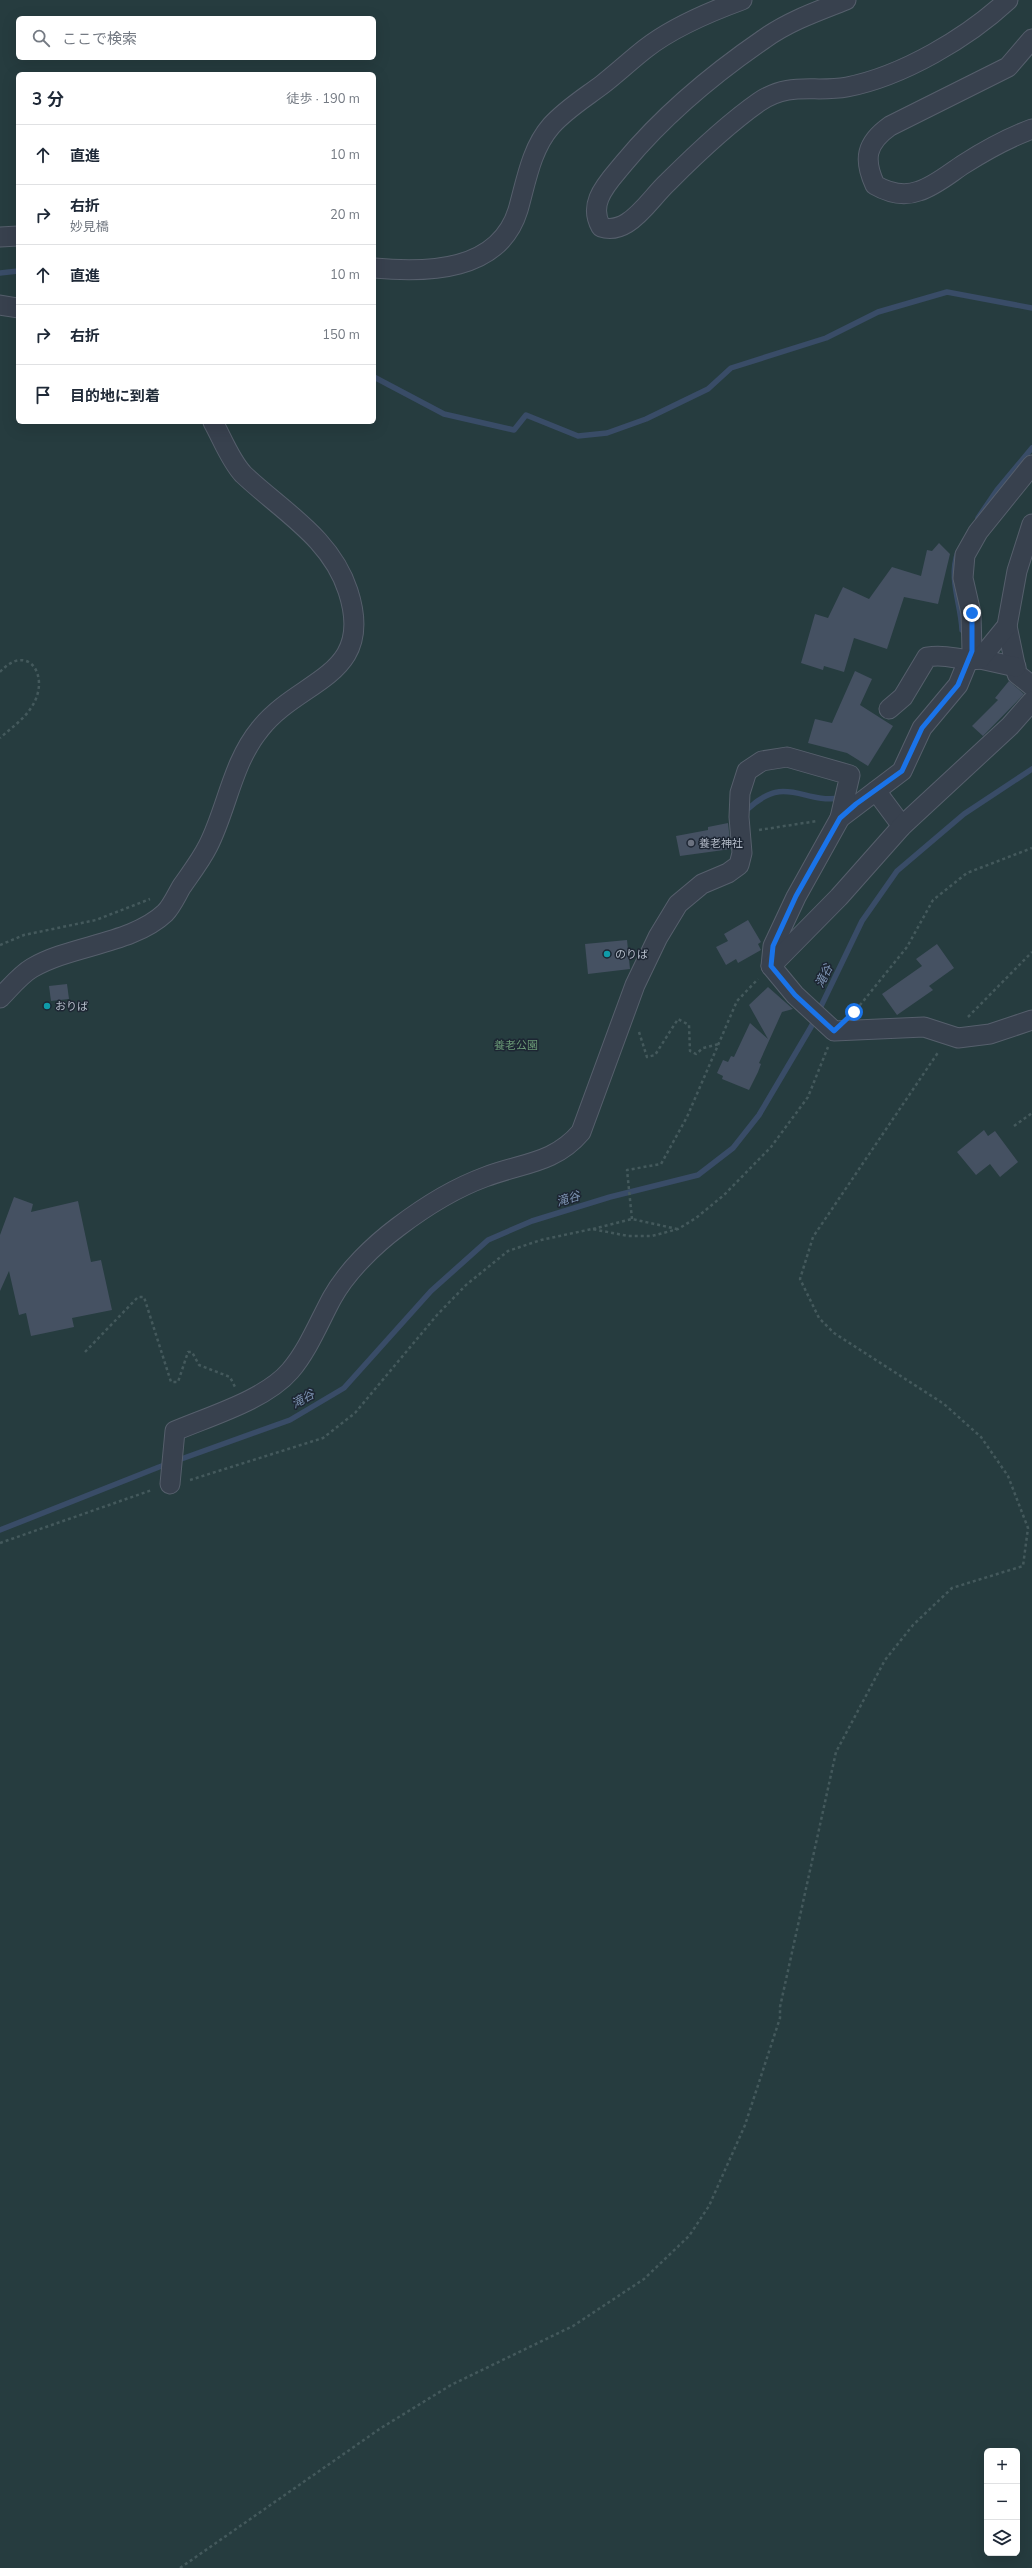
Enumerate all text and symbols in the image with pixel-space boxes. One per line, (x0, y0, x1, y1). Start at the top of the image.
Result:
search box (16, 16, 376, 60)
icon: search (30, 27, 52, 49)
text: ここで検索 (62, 29, 137, 49)
text: 3 分 (32, 88, 64, 111)
text: 徒歩 · 190 m (286, 90, 360, 108)
icon: ahead (32, 144, 54, 166)
text: 直進 (70, 146, 100, 166)
text: 10 m (330, 146, 360, 164)
text: 右折 (70, 196, 100, 216)
icon: right (32, 204, 54, 226)
text: 20 m (330, 206, 360, 224)
text: 妙見橋 (70, 218, 109, 236)
icon: ahead (32, 264, 54, 286)
text: 直進 (70, 266, 100, 286)
text: 10 m (330, 266, 360, 284)
icon: right (32, 324, 54, 346)
text: 右折 (70, 326, 100, 346)
text: 150 m (322, 326, 360, 344)
icon: arrive (32, 384, 54, 406)
text: 目的地に到着 (70, 386, 160, 406)
route end (963, 604, 981, 622)
place label: 養老神社 (699, 836, 743, 851)
marker: 養老神社 (686, 838, 696, 848)
place label: のりば (615, 947, 648, 962)
marker: のりば (602, 949, 612, 959)
water label: 滝谷 (812, 961, 837, 990)
place label: おりば (55, 999, 88, 1014)
marker: おりば (42, 1001, 52, 1011)
route start (845, 1003, 863, 1021)
park label: 養老公園 (494, 1038, 538, 1053)
water label: 滝谷 (554, 1188, 583, 1210)
water label: 滝谷 (289, 1386, 318, 1412)
map controls (984, 2448, 1020, 2556)
button: + (984, 2448, 1020, 2484)
button: − (984, 2484, 1020, 2520)
button: layers (984, 2520, 1020, 2556)

